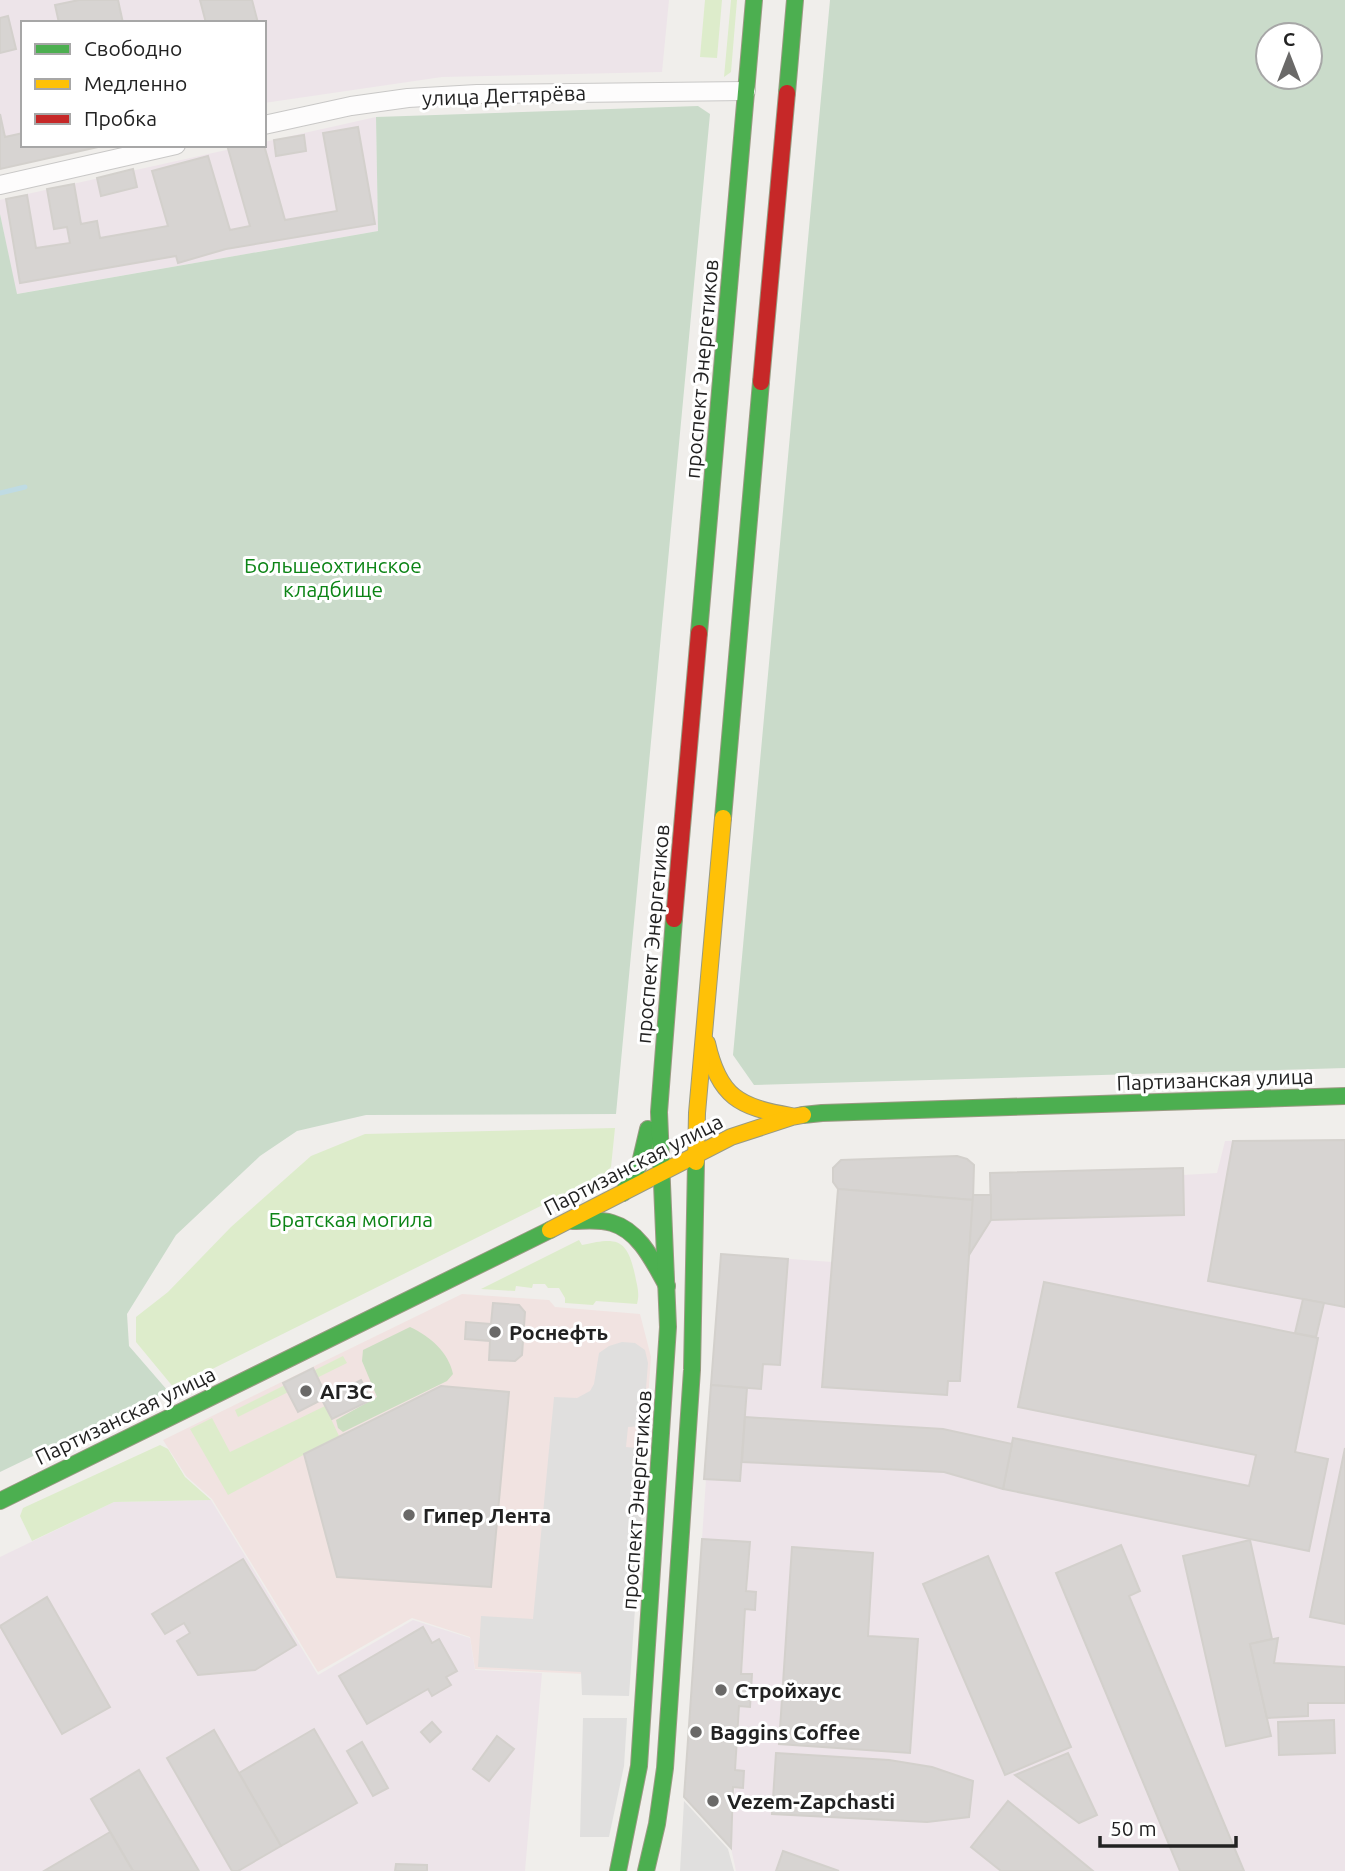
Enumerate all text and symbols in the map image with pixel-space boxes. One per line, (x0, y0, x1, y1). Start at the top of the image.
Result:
legend (21, 21, 266, 147)
north arrow (1254, 21, 1324, 91)
text: С (1283, 28, 1295, 50)
text: Свободно (84, 36, 182, 60)
text: Медленно (84, 71, 187, 95)
street label: улица Дегтярёва (421, 80, 587, 110)
text: Пробка (84, 106, 157, 130)
street label: проспект Энергетиков (679, 258, 723, 480)
park label: Большеохтинское кладбище (244, 553, 422, 601)
street label: проспект Энергетиков (630, 823, 674, 1045)
street label: Партизанская улица (1116, 1064, 1314, 1094)
street label: Партизанская улица (540, 1109, 726, 1219)
park label: Братская могила (269, 1207, 433, 1231)
place label: Роснефть (509, 1320, 608, 1344)
marker: Роснефть (487, 1324, 503, 1340)
street label: Партизанская улица (31, 1361, 219, 1469)
place label: АГЗС (320, 1379, 373, 1403)
marker: АГЗС (298, 1383, 314, 1399)
street label: проспект Энергетиков (616, 1389, 656, 1611)
place label: Гипер Лента (423, 1503, 551, 1527)
marker: Гипер Лента (401, 1507, 417, 1523)
place label: Стройхаус (735, 1678, 841, 1702)
marker: Стройхаус (713, 1682, 729, 1698)
place label: Baggins Coffee (710, 1720, 860, 1744)
marker: Baggins Coffee (688, 1724, 704, 1740)
place label: Vezem-Zapchasti (727, 1789, 895, 1813)
marker: Vezem-Zapchasti (705, 1793, 721, 1809)
scale bar (1100, 1804, 1236, 1848)
text: 50 m (1110, 1816, 1157, 1840)

